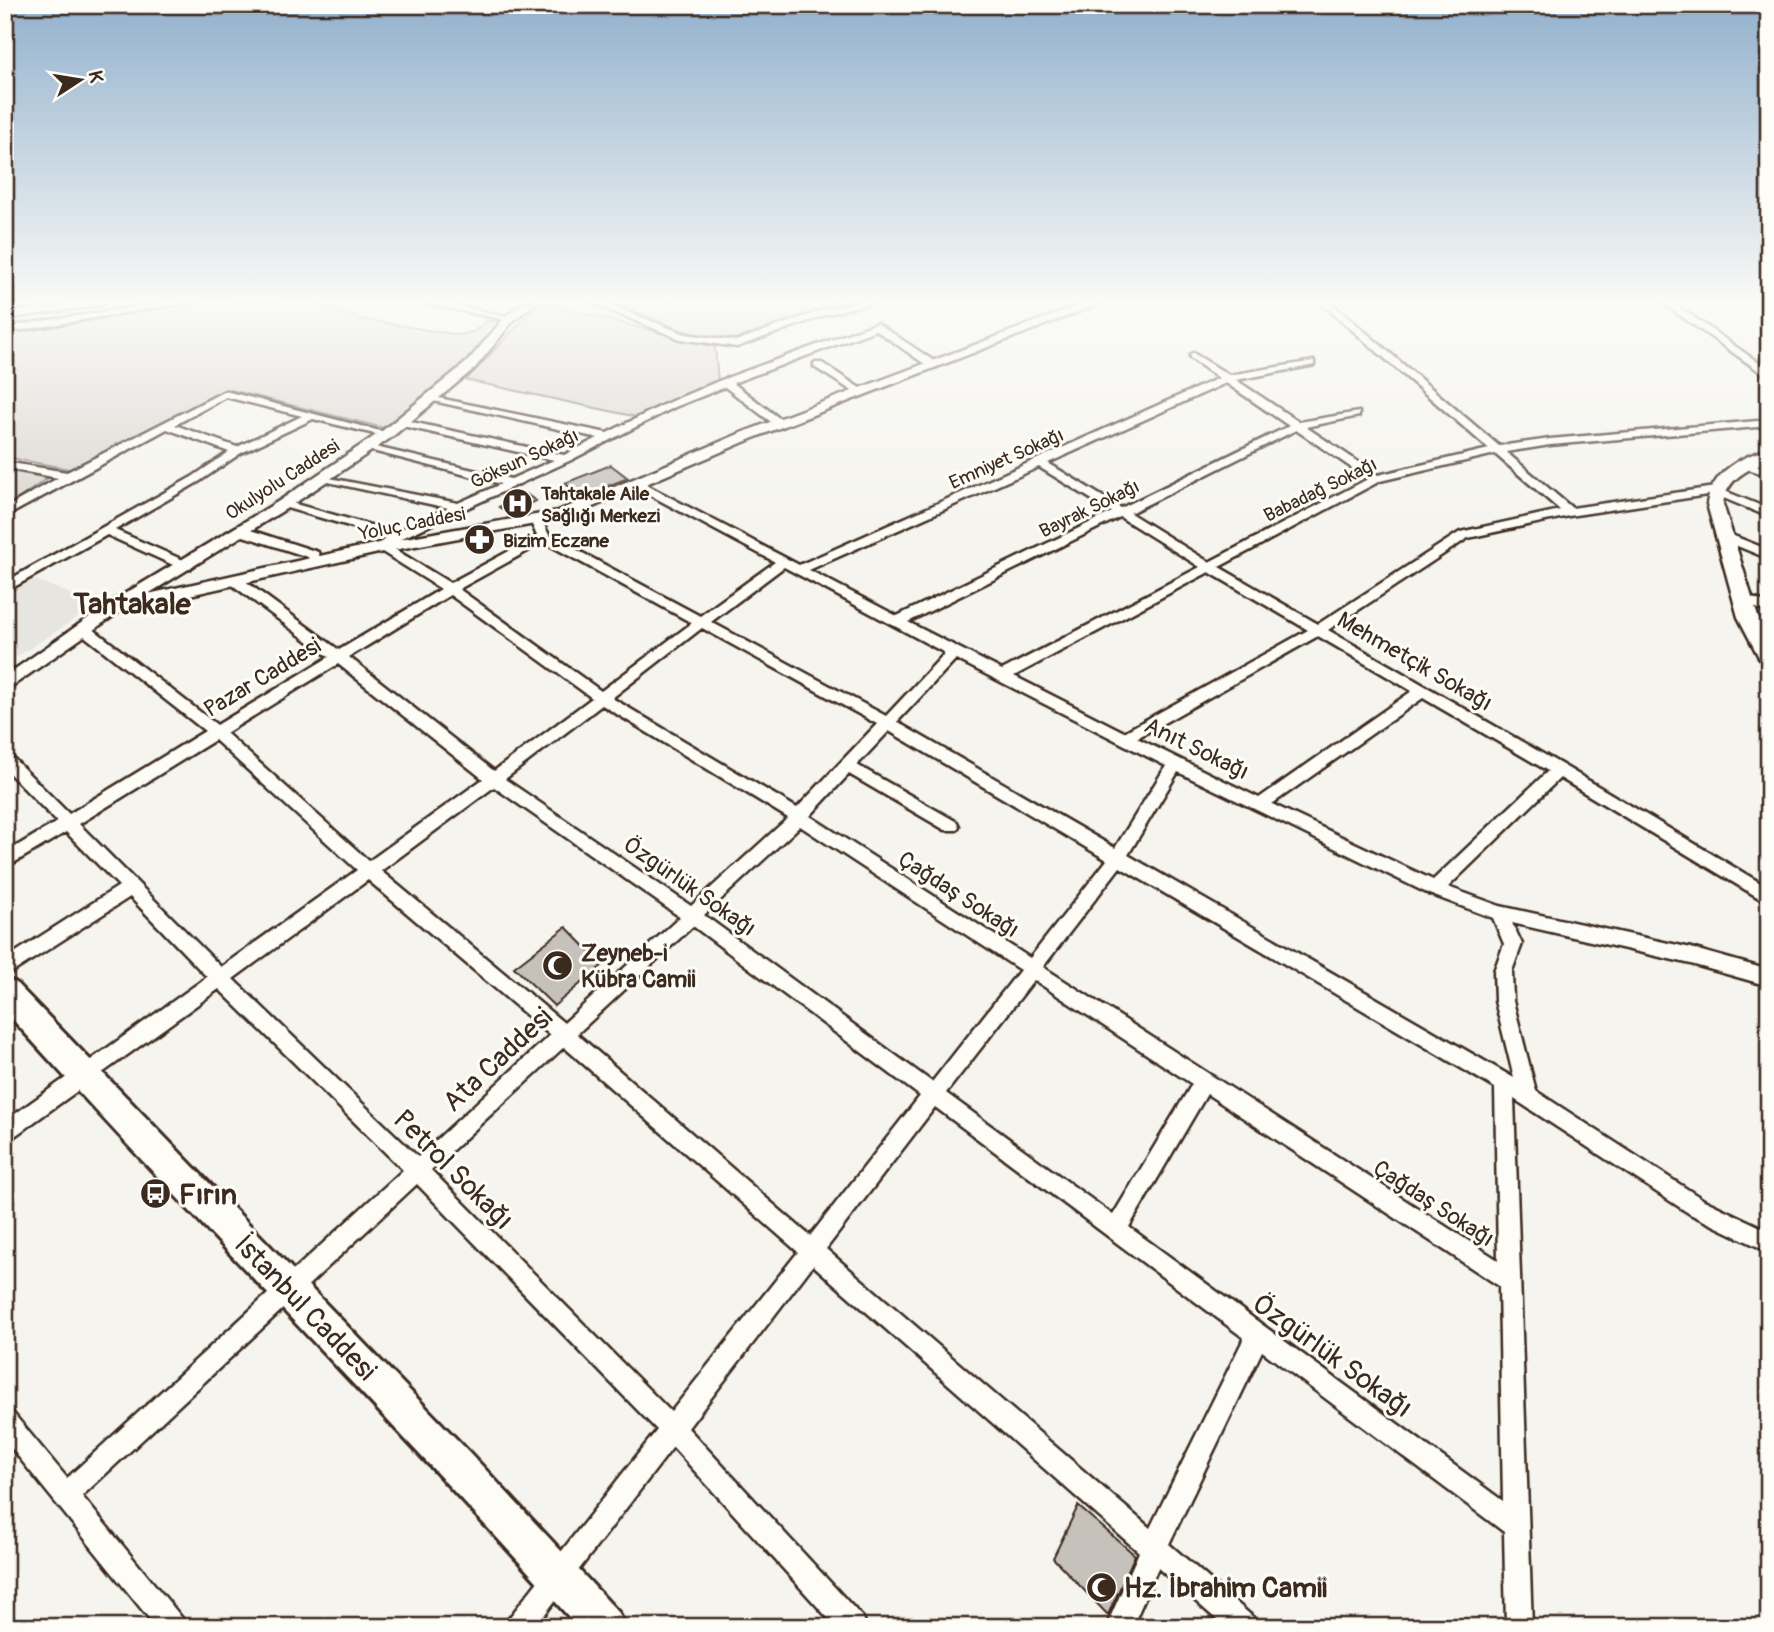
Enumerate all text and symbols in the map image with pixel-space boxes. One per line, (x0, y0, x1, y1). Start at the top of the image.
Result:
north arrow (46, 46, 116, 116)
text: K (83, 69, 109, 85)
street label: Göksun Sokağı (467, 423, 582, 494)
street label: Emniyet Sokağı (945, 423, 1068, 495)
street label: Okulyolu Caddesi (221, 434, 344, 526)
street label: Babadağ Sokağı (1260, 452, 1381, 528)
street label: Bayrak Sokağı (1035, 474, 1143, 543)
place label: Tahtakale Aile Sağlığı Merkezi (540, 482, 661, 528)
hospital icon: Tahtakale Aile Sağlığı Merkezi (501, 487, 535, 521)
street label: Yoluç Caddesi (356, 502, 468, 546)
pharmacy icon: Bizim Eczane (463, 523, 497, 557)
place label: Bizim Eczane (503, 529, 609, 553)
district label: Tahtakale (72, 586, 192, 623)
street label: Mehmetçik Sokağı (1332, 605, 1498, 718)
street label: Pazar Caddesi (198, 631, 326, 724)
street label: Anıt Sokağı (1140, 711, 1254, 786)
street label: Özgürlük Sokağı (618, 830, 762, 943)
street label: Çağdaş Sokağı (893, 844, 1025, 944)
place label: Zeyneb-i Kübra Camii (581, 939, 695, 994)
mosque icon: Zeyneb-i Kübra Camii (541, 949, 575, 983)
street label: Ata Caddesi (436, 1000, 560, 1120)
street label: Petrol Sokağı (385, 1103, 520, 1238)
street label: Çağdaş Sokağı (1368, 1153, 1500, 1253)
bus stop icon: Fırın (139, 1177, 173, 1211)
place label: Fırın (179, 1178, 237, 1213)
street label: İstanbul Caddesi (226, 1228, 383, 1388)
street label: Özgürlük Sokağı (1245, 1286, 1419, 1426)
mosque icon: Hz. İbrahim Camii (1084, 1570, 1118, 1604)
place label: Hz. İbrahim Camii (1124, 1571, 1327, 1606)

